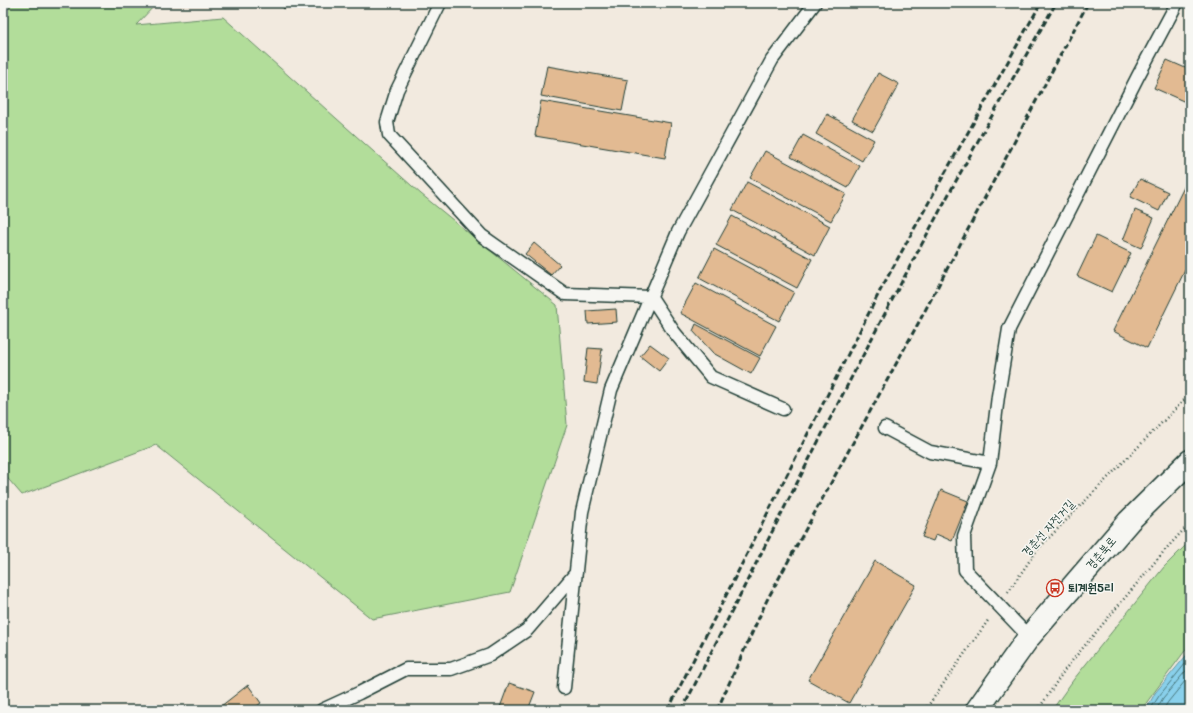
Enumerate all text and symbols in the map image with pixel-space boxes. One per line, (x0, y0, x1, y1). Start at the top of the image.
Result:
street label: 경춘선 자전거길 (1017, 495, 1077, 559)
street label: 경춘북로 (1082, 533, 1119, 572)
bus stop icon: 퇴계원5리 (1045, 578, 1065, 598)
place label: 퇴계원5리 (1068, 579, 1114, 595)

